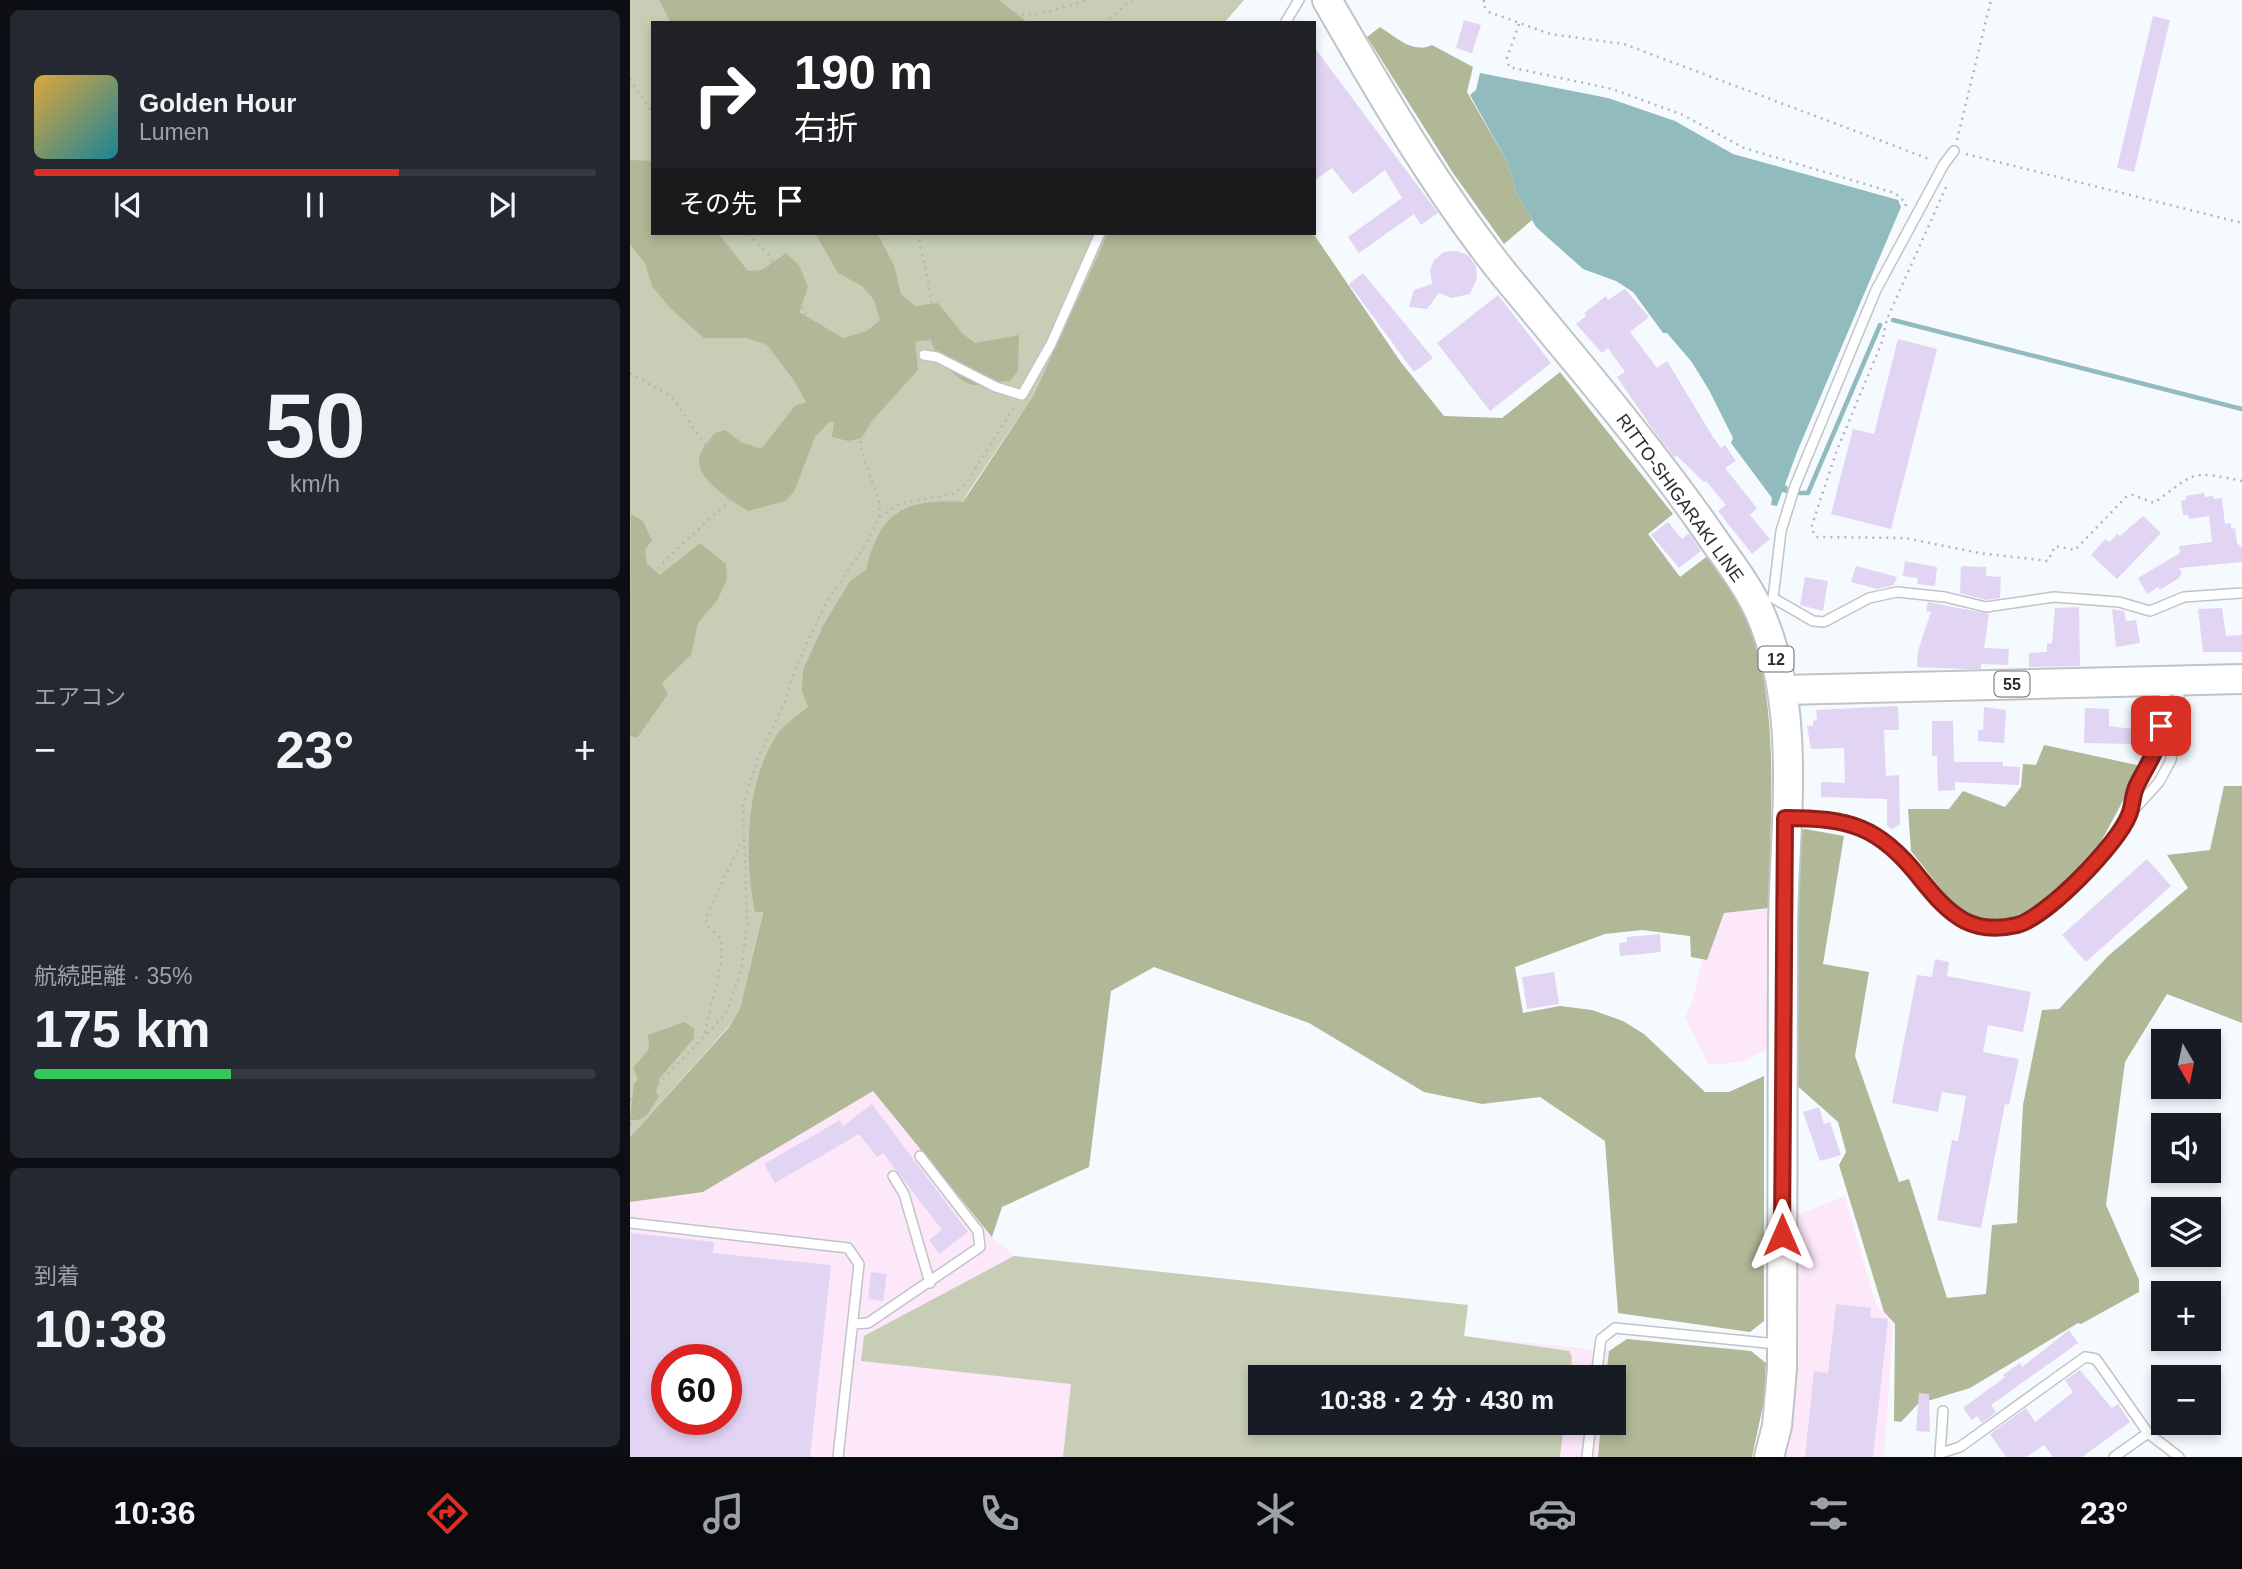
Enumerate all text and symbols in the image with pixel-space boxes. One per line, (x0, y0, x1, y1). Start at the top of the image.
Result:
text: 190 m (794, 45, 933, 99)
icon: right (679, 49, 770, 140)
text: Golden Hour (139, 88, 296, 118)
text: 右折 (794, 110, 858, 146)
text: Lumen (139, 119, 209, 145)
icon: arrive (771, 182, 809, 220)
icon: previous (109, 186, 147, 224)
icon: pause (296, 186, 334, 224)
icon: next (483, 186, 521, 224)
text: その先 (679, 189, 757, 219)
text: 50 (264, 375, 366, 476)
street label: RITTO-SHIGARAKI LINE (1612, 410, 1748, 586)
text: km/h (290, 471, 340, 497)
road number: 12 (1758, 646, 1794, 672)
road number: 55 (1994, 671, 2030, 696)
text: エアコン (34, 684, 126, 710)
pin (2131, 696, 2191, 756)
icon: arrive (2142, 707, 2180, 745)
text: 23° (276, 721, 354, 779)
text: − (34, 729, 56, 771)
text: + (574, 729, 596, 771)
text: 航続距離 · 35% (34, 963, 192, 989)
text: 175 km (34, 1000, 210, 1058)
north arrow (2151, 1029, 2221, 1099)
map controls (2151, 1029, 2221, 1435)
button: sound (2151, 1113, 2221, 1183)
button: layers (2151, 1197, 2221, 1267)
position arrow (1745, 1198, 1819, 1272)
text: 到着 (34, 1263, 80, 1289)
button: + (2151, 1281, 2221, 1351)
text: 10:38 (34, 1300, 167, 1358)
speed limit sign: 60 (651, 1344, 742, 1435)
button: − (2151, 1365, 2221, 1435)
text: 10:38 · 2 分 · 430 m (1320, 1385, 1554, 1415)
icon: directions (423, 1489, 472, 1538)
icon: music (699, 1489, 748, 1538)
icon: phone (975, 1489, 1024, 1538)
icon: climate (1251, 1489, 1300, 1538)
icon: car (1528, 1489, 1577, 1538)
icon: filters (1804, 1489, 1853, 1538)
text: 10:36 (114, 1495, 195, 1531)
text: 23° (2080, 1495, 2128, 1531)

